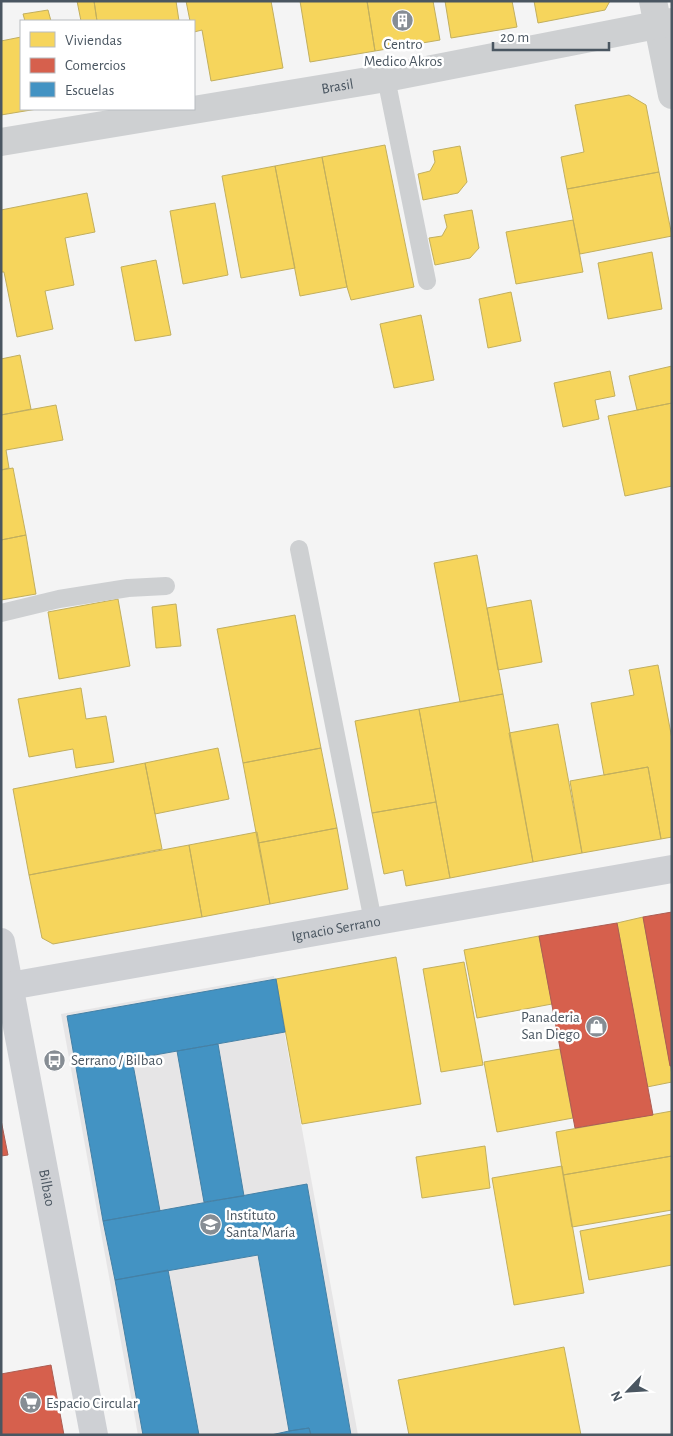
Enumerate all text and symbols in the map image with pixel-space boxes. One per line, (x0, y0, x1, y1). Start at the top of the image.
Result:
building icon: Centro Medico Akros (391, 9, 415, 33)
legend (20, 20, 195, 110)
scale bar (493, 20, 609, 52)
text: 20 m (500, 30, 529, 45)
text: Viviendas (65, 33, 122, 48)
place label: Centro Medico Akros (364, 37, 442, 69)
text: Comercios (65, 58, 126, 73)
street label: Brasil (320, 77, 355, 97)
text: Escuelas (65, 83, 114, 98)
street label: Ignacio Serrano (290, 914, 382, 944)
place label: Panaderia San Diego (521, 1010, 580, 1042)
shop icon: Panaderia San Diego (584, 1014, 608, 1038)
bus stop icon: Serrano / Bilbao (43, 1048, 67, 1072)
place label: Serrano / Bilbao (71, 1053, 163, 1068)
street label: Bilbao (36, 1168, 58, 1208)
place label: Instituto Santa María (226, 1208, 295, 1240)
school or university icon: Instituto Santa María (198, 1212, 222, 1236)
north arrow (603, 1366, 653, 1416)
text: N (609, 1389, 626, 1403)
supermarket icon: Espacio Circular (18, 1391, 42, 1415)
place label: Espacio Circular (46, 1396, 138, 1411)

